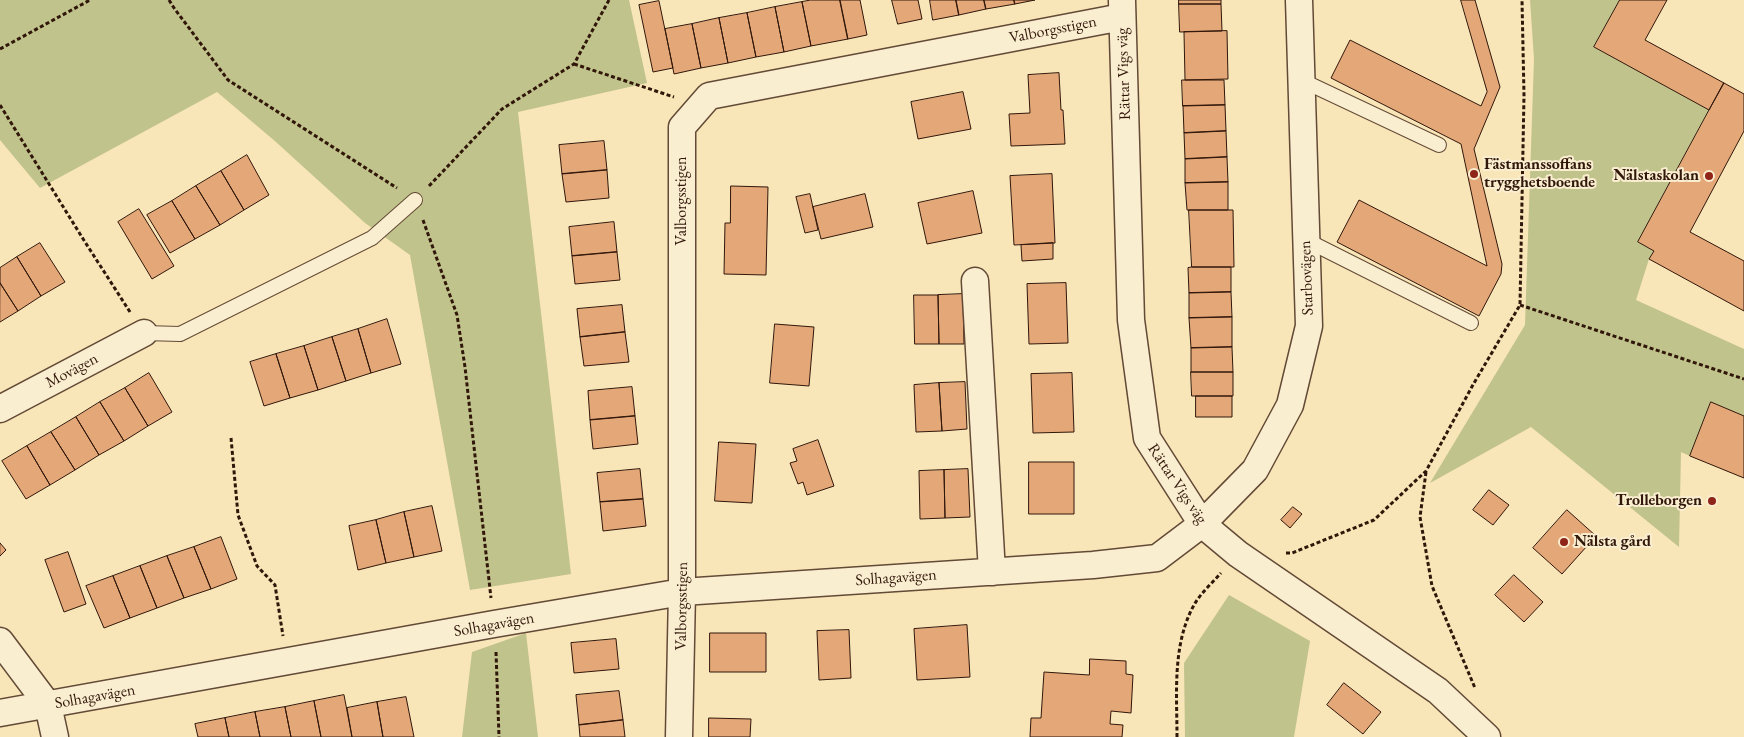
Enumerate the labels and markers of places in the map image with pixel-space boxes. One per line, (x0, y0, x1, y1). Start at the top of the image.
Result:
place label: Fästmanssoffans trygghetsboende (1484, 155, 1595, 193)
place label: Nälstaskolan (1613, 166, 1699, 186)
marker: Fästmanssoffans trygghetsboende (1468, 168, 1480, 180)
marker: Nälstaskolan (1703, 170, 1715, 182)
place label: Trolleborgen (1615, 491, 1702, 511)
marker: Trolleborgen (1706, 495, 1718, 507)
place label: Nälsta gård (1574, 532, 1651, 552)
marker: Nälsta gård (1558, 536, 1570, 548)

